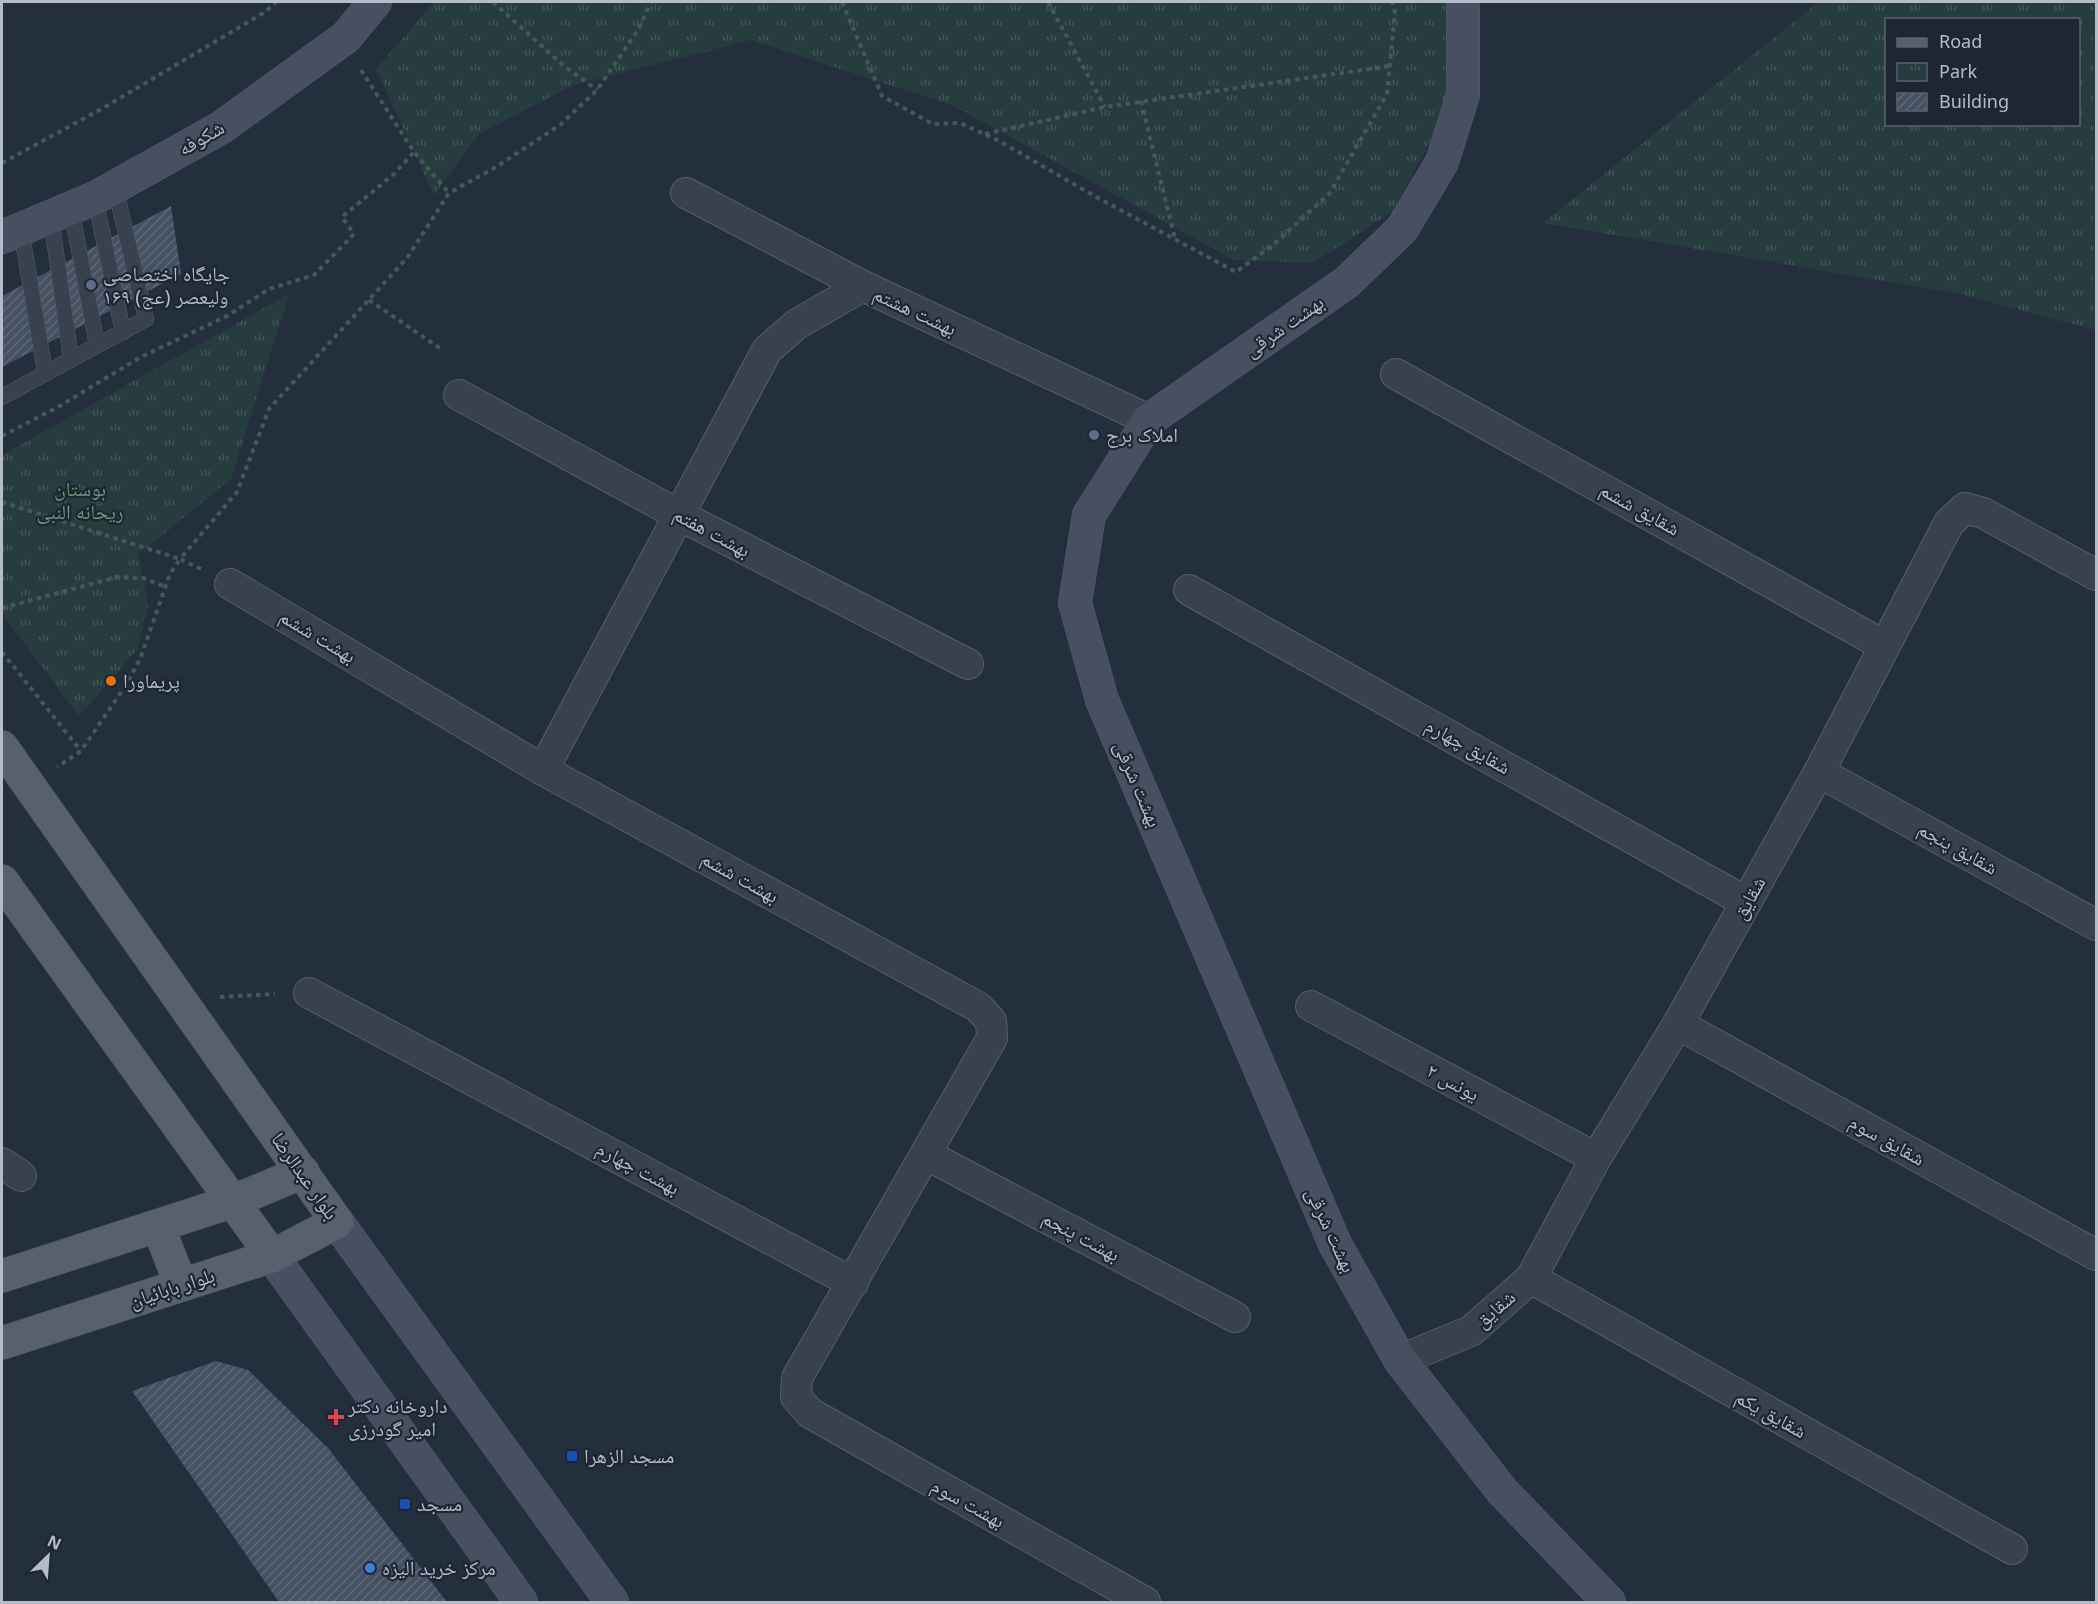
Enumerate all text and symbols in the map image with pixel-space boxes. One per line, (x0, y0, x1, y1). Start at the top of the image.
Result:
legend (1885, 18, 2080, 126)
text: Road (1939, 29, 1982, 53)
text: Park (1939, 59, 1977, 83)
text: Building (1939, 89, 2009, 113)
street label: شکوفه (173, 114, 229, 162)
place label: جایگاه اختصاصی ۱۶۹ ولیعصر (عج) (103, 260, 230, 310)
marker: جایگاه اختصاصی ۱۶۹ ولیعصر (عج) (84, 278, 98, 292)
street label: بهشت هشتم (869, 279, 961, 343)
street label: بهشت شرقی (1239, 288, 1329, 363)
place label: املاک برج (1106, 421, 1178, 448)
marker: املاک برج (1087, 428, 1101, 442)
park label: بوستان ریحانه النبی (36, 475, 124, 525)
street label: شقایق ششم (1595, 475, 1685, 543)
street label: بهشت هفتم (669, 500, 755, 564)
street label: بهشت ششم (274, 602, 362, 670)
place label: پریماورا (123, 667, 180, 694)
marker: پریماورا (104, 674, 118, 688)
street label: شقایق چهارم (1420, 711, 1516, 781)
street label: بهشت شرقی (1108, 737, 1169, 831)
street label: شقایق پنجم (1913, 815, 2003, 881)
street label: بهشت ششم (696, 844, 784, 910)
street label: شقایق (1726, 871, 1771, 924)
street label: یونس ۲ (1422, 1056, 1484, 1107)
street label: شقایق سوم (1844, 1108, 1930, 1172)
street label: بلوار عبدالرضا (265, 1127, 345, 1225)
street label: بهشت چهارم (591, 1134, 685, 1202)
street label: بهشت شرقی (1300, 1183, 1363, 1277)
street label: بهشت پنجم (1037, 1204, 1125, 1268)
street label: بلوار بابائیان (126, 1261, 218, 1314)
street label: شقایق (1469, 1283, 1521, 1334)
street label: شقایق یکم (1730, 1383, 1812, 1445)
place label: داروخانه دکتر امیر گودرزی (347, 1392, 448, 1442)
marker: داروخانه دکتر امیر گودرزی (329, 1410, 343, 1424)
place label: مسجد الزهرا (584, 1442, 674, 1469)
marker: مسجد الزهرا (565, 1449, 579, 1463)
street label: بهشت سوم (926, 1471, 1010, 1535)
place label: مسجد (417, 1490, 462, 1517)
marker: مسجد (398, 1497, 412, 1511)
north arrow (18, 1526, 78, 1586)
text: N (44, 1530, 65, 1555)
place label: مرکز خرید الیزه (382, 1554, 496, 1581)
marker: مرکز خرید الیزه (363, 1561, 377, 1575)

